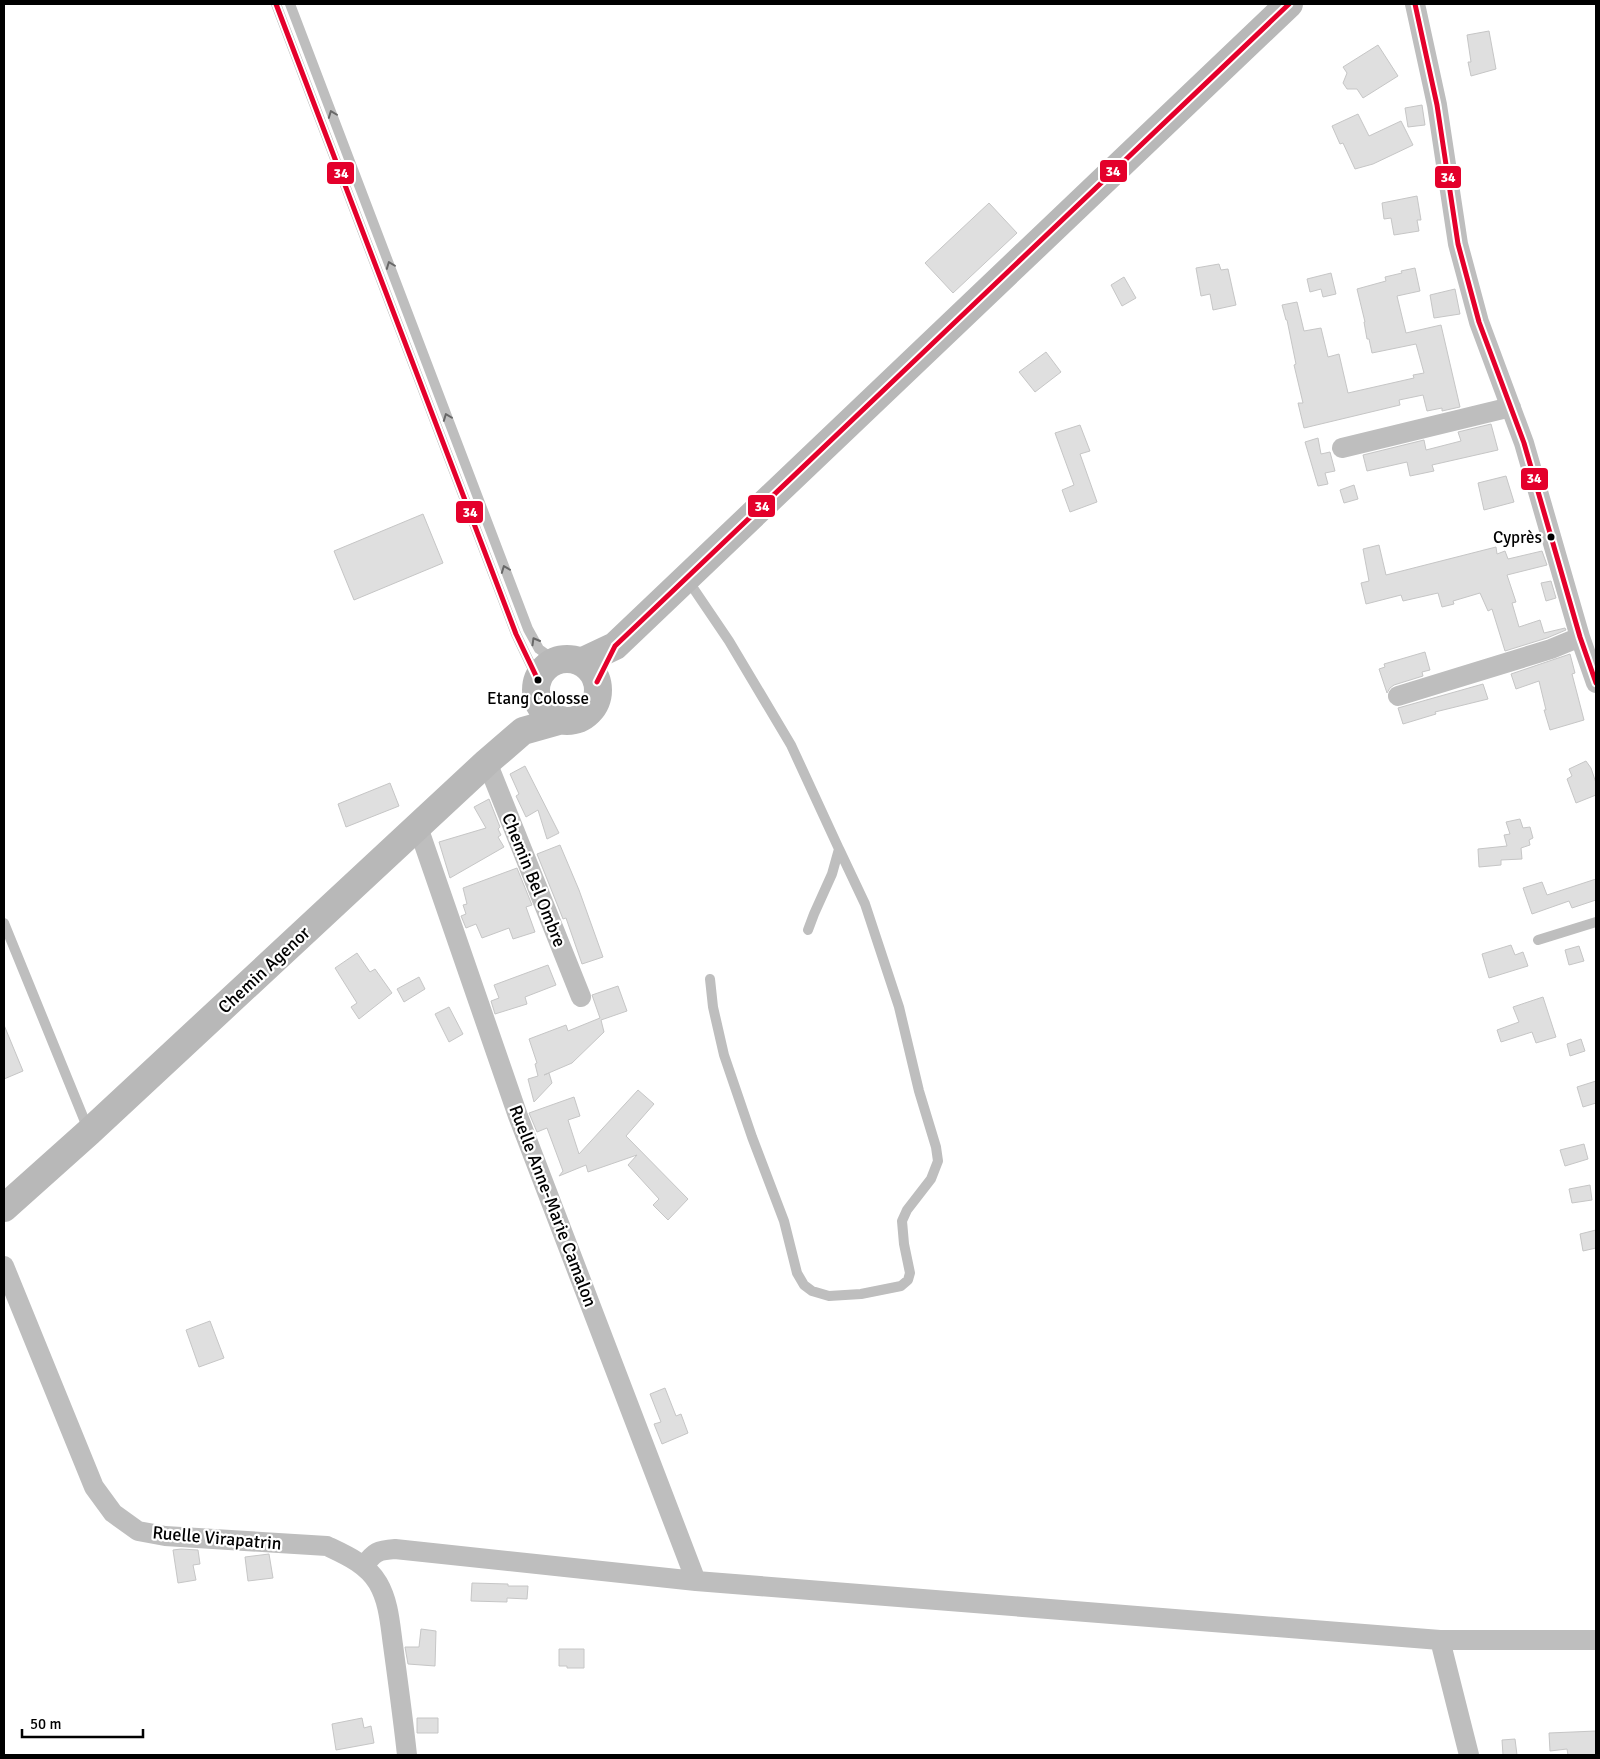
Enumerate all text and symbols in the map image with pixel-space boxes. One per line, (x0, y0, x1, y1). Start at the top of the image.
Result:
one-way arrow (328, 110, 338, 118)
line badge: 34 (1099, 159, 1128, 183)
line badge: 34 (326, 161, 355, 185)
text: 34 (1105, 163, 1121, 180)
text: 34 (333, 165, 349, 182)
line badge: 34 (1434, 165, 1462, 189)
text: 34 (1440, 169, 1456, 186)
one-way arrow (385, 262, 395, 270)
one-way arrow (443, 414, 453, 422)
line badge: 34 (1520, 467, 1549, 491)
text: 34 (1526, 470, 1542, 487)
line badge: 34 (747, 494, 776, 518)
text: 34 (754, 498, 770, 515)
line badge: 34 (455, 500, 484, 524)
text: 34 (462, 504, 478, 521)
place label: Cyprès (1493, 527, 1542, 548)
marker: Cyprès (1546, 532, 1556, 542)
one-way arrow (501, 565, 511, 574)
one-way arrow (531, 638, 541, 647)
marker: Etang Colosse (533, 675, 543, 685)
place label: Etang Colosse (487, 688, 589, 709)
street label: Chemin Bel Ombre (497, 810, 571, 950)
street label: Chemin Agenor (213, 922, 315, 1018)
street label: Ruelle Anne-Marie Camalon (504, 1102, 602, 1310)
street label: Ruelle Virapatrin (151, 1521, 283, 1555)
scale bar (22, 1706, 144, 1738)
text: 50 m (30, 1715, 61, 1733)

